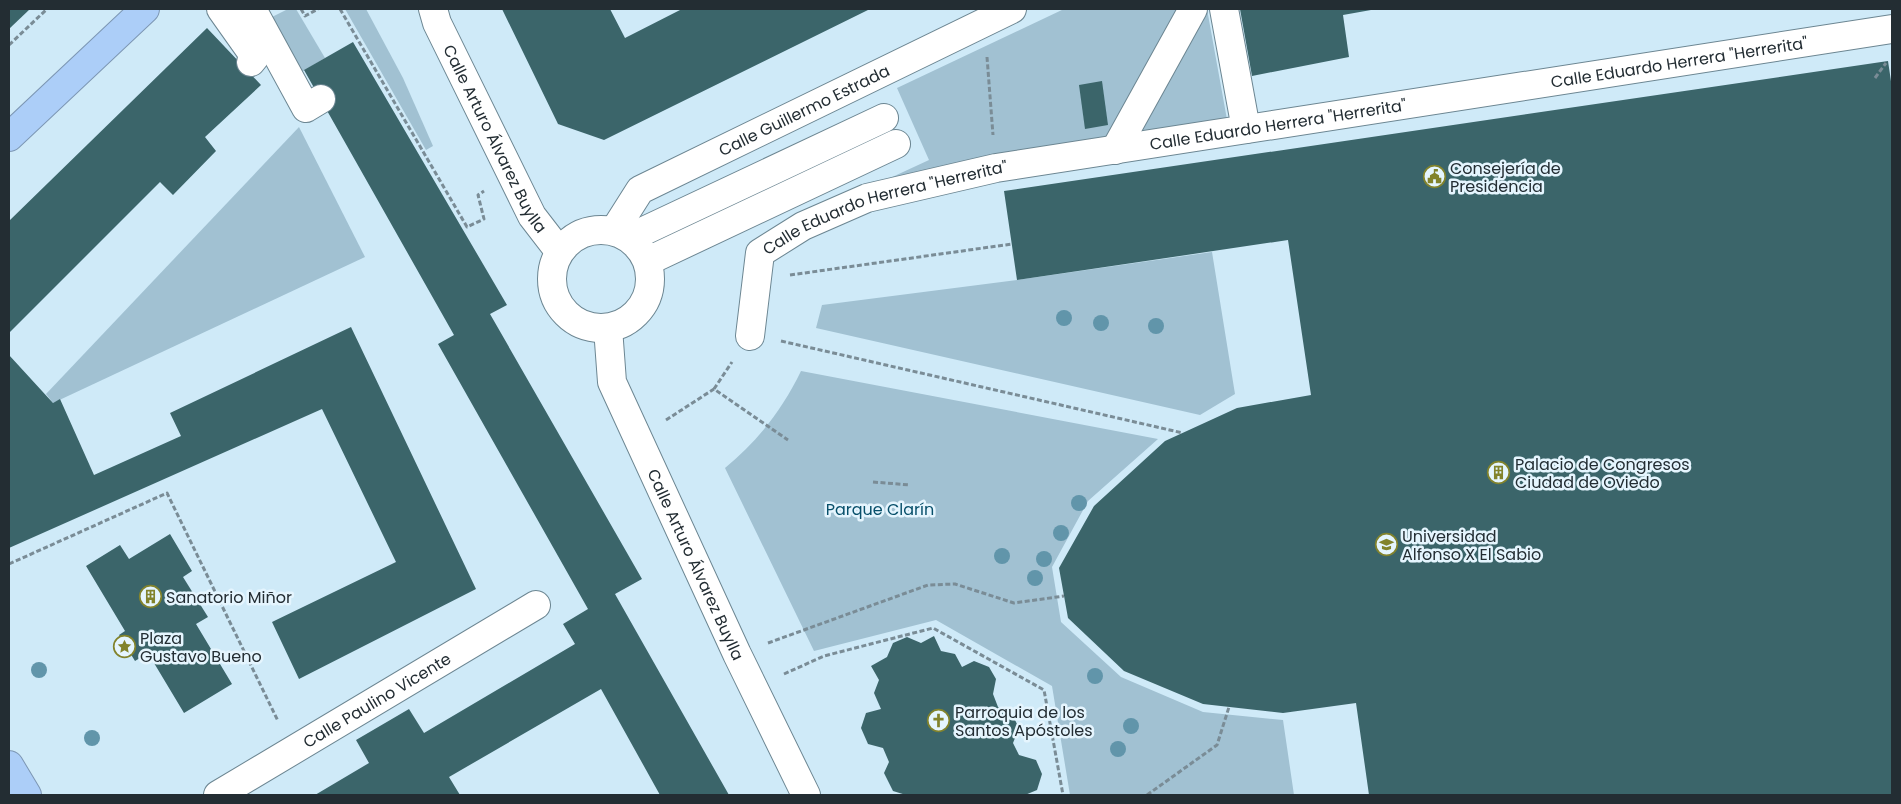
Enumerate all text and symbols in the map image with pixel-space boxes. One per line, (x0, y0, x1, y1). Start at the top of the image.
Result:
street label: Calle Eduardo Herrera "Herrerita" (1549, 31, 1809, 93)
street label: Calle Arturo Álvarez Buylla (438, 41, 552, 238)
street label: Calle Guillermo Estrada (715, 59, 893, 162)
street label: Calle Eduardo Herrera "Herrerita" (1148, 93, 1408, 156)
street label: Calle Eduardo Herrera "Herrerita" (758, 155, 1009, 260)
place label: Consejería de Presidencia (1450, 157, 1561, 198)
public building icon: Consejería de Presidencia (1422, 165, 1446, 189)
place label: Palacio de Congresos Ciudad de Oviedo (1515, 453, 1689, 494)
building icon: Palacio de Congresos Ciudad de Oviedo (1487, 461, 1511, 485)
street label: Calle Arturo Álvarez Buylla (642, 465, 750, 664)
park label: Parque Clarín (826, 498, 934, 521)
place label: Universidad Alfonso X El Sabio (1402, 525, 1541, 566)
school or university icon: Universidad Alfonso X El Sabio (1374, 533, 1398, 557)
building icon: Sanatorio Miñor (138, 585, 162, 609)
place label: Sanatorio Miñor (166, 586, 292, 609)
place label: Plaza Gustavo Bueno (140, 627, 262, 668)
place icon: Plaza Gustavo Bueno (112, 635, 136, 659)
street label: Calle Paulino Vicente (299, 647, 455, 753)
place label: Parroquia de los Santos Apóstoles (955, 701, 1093, 742)
church icon: Parroquia de los Santos Apóstoles (927, 709, 951, 733)

